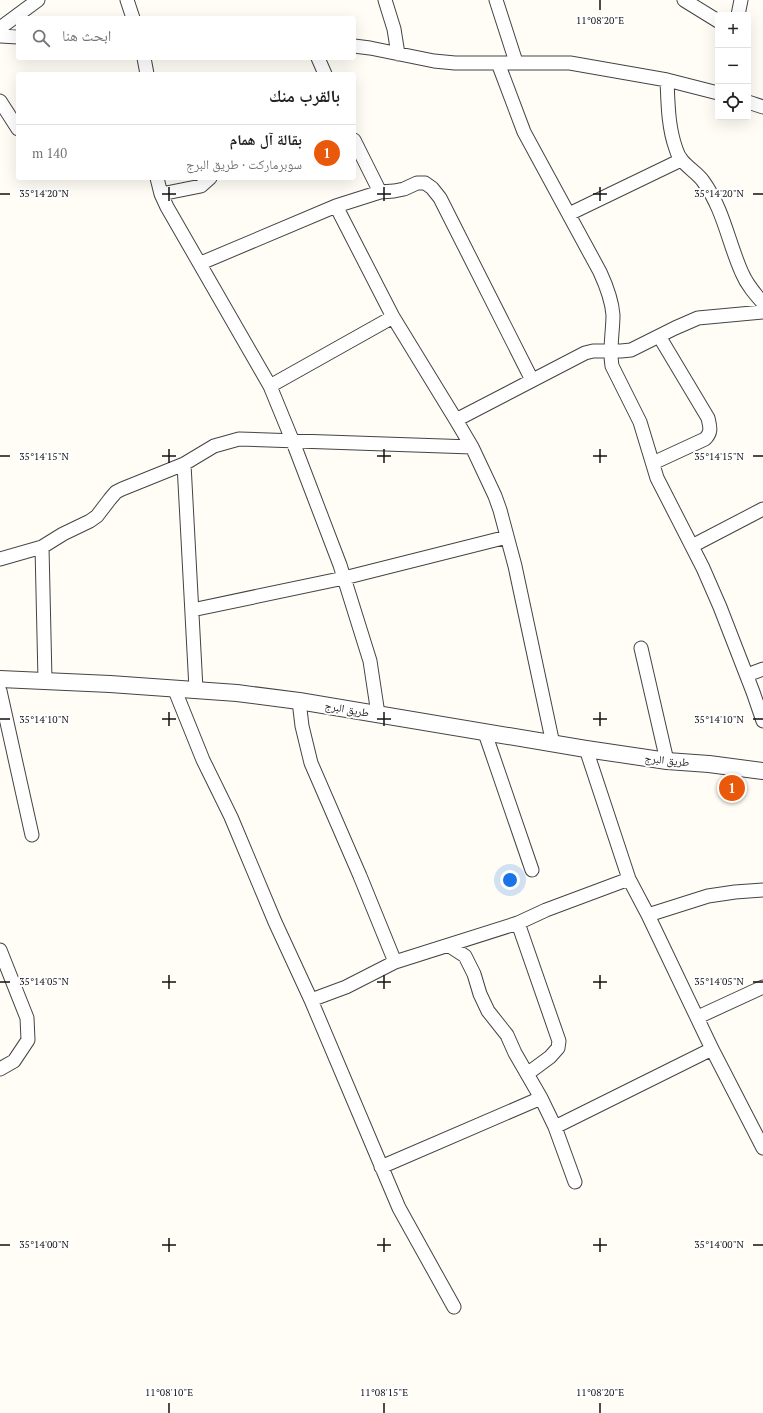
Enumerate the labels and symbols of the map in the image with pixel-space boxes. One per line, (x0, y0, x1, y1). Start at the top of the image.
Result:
text: 11°08'20"E (576, 14, 624, 27)
text: 35°14'20"N (19, 187, 69, 200)
text: 35°14'20"N (694, 187, 744, 200)
text: 35°14'15"N (19, 450, 69, 463)
text: 35°14'15"N (694, 450, 744, 463)
street label: طريق البرج (324, 698, 370, 720)
text: 35°14'10"N (19, 713, 69, 726)
text: 35°14'10"N (694, 713, 744, 726)
street label: طريق البرج (644, 751, 690, 769)
pin: 1 (719, 773, 745, 803)
your location (500, 870, 520, 890)
text: 35°14'05"N (19, 975, 69, 988)
text: 35°14'05"N (694, 975, 744, 988)
text: 35°14'00"N (19, 1238, 69, 1251)
text: 35°14'00"N (694, 1238, 744, 1251)
text: 11°08'10"E (145, 1386, 193, 1399)
text: 11°08'15"E (360, 1386, 408, 1399)
text: 11°08'20"E (576, 1386, 624, 1399)

